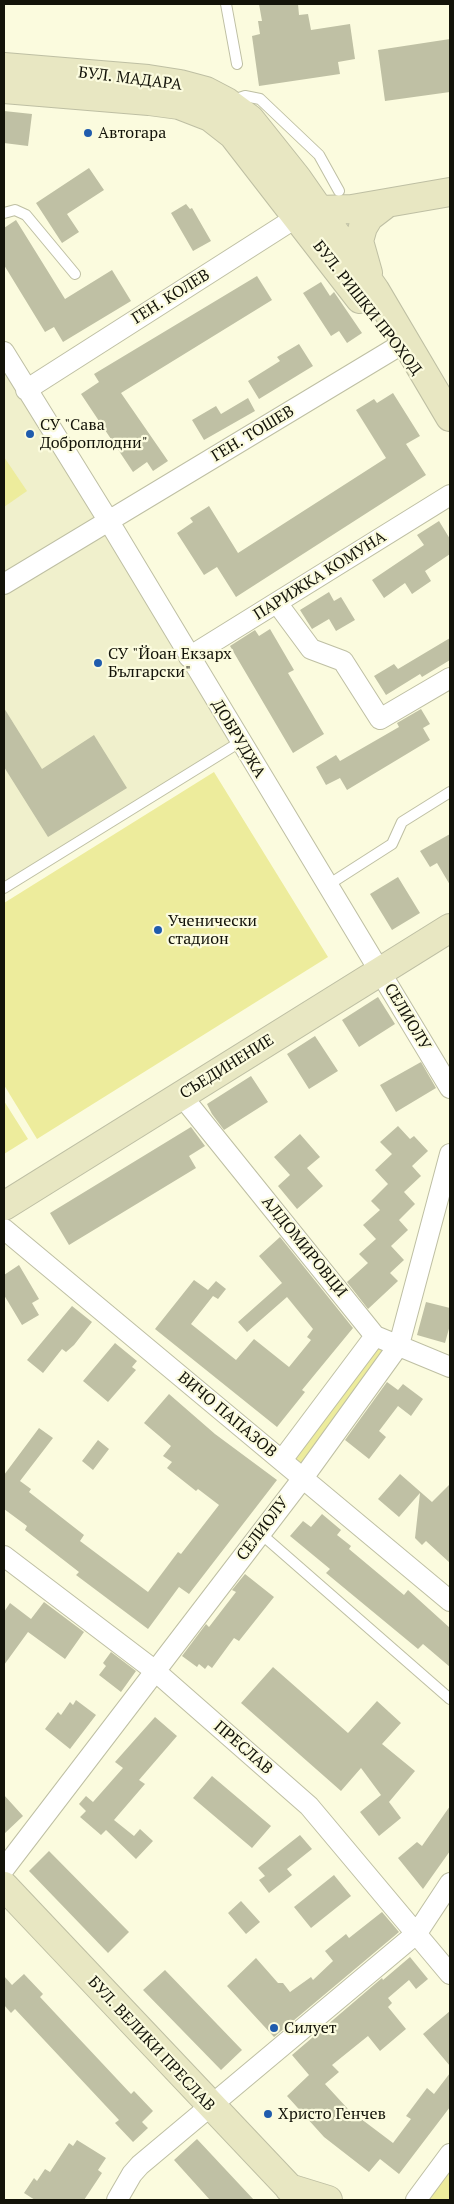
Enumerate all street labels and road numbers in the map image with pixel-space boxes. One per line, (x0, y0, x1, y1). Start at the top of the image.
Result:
street label: БУЛ. МАДАРА (77, 63, 183, 95)
street label: БУЛ. РИШКИ ПРОХОД (309, 237, 425, 379)
street label: ГЕН. КОЛЕВ (128, 265, 214, 329)
street label: ГЕН. ТОШЕВ (208, 402, 298, 466)
street label: ПАРИЖКА КОМУНА (250, 527, 390, 625)
street label: ДОБРУДЖА (207, 696, 269, 782)
street label: СЕЛИОЛУ (380, 980, 434, 1054)
street label: СЪЕДИНЕНИЕ (176, 1030, 278, 1104)
street label: АЛДОМИРОВЦИ (257, 1193, 351, 1301)
street label: ВИЧО ПАПАЗОВ (174, 1368, 280, 1462)
street label: СЕЛИОЛУ (233, 1494, 293, 1564)
street label: ПРЕСЛАВ (210, 1717, 276, 1779)
street label: БУЛ. ВЕЛИКИ ПРЕСЛАВ (83, 1973, 219, 2115)

